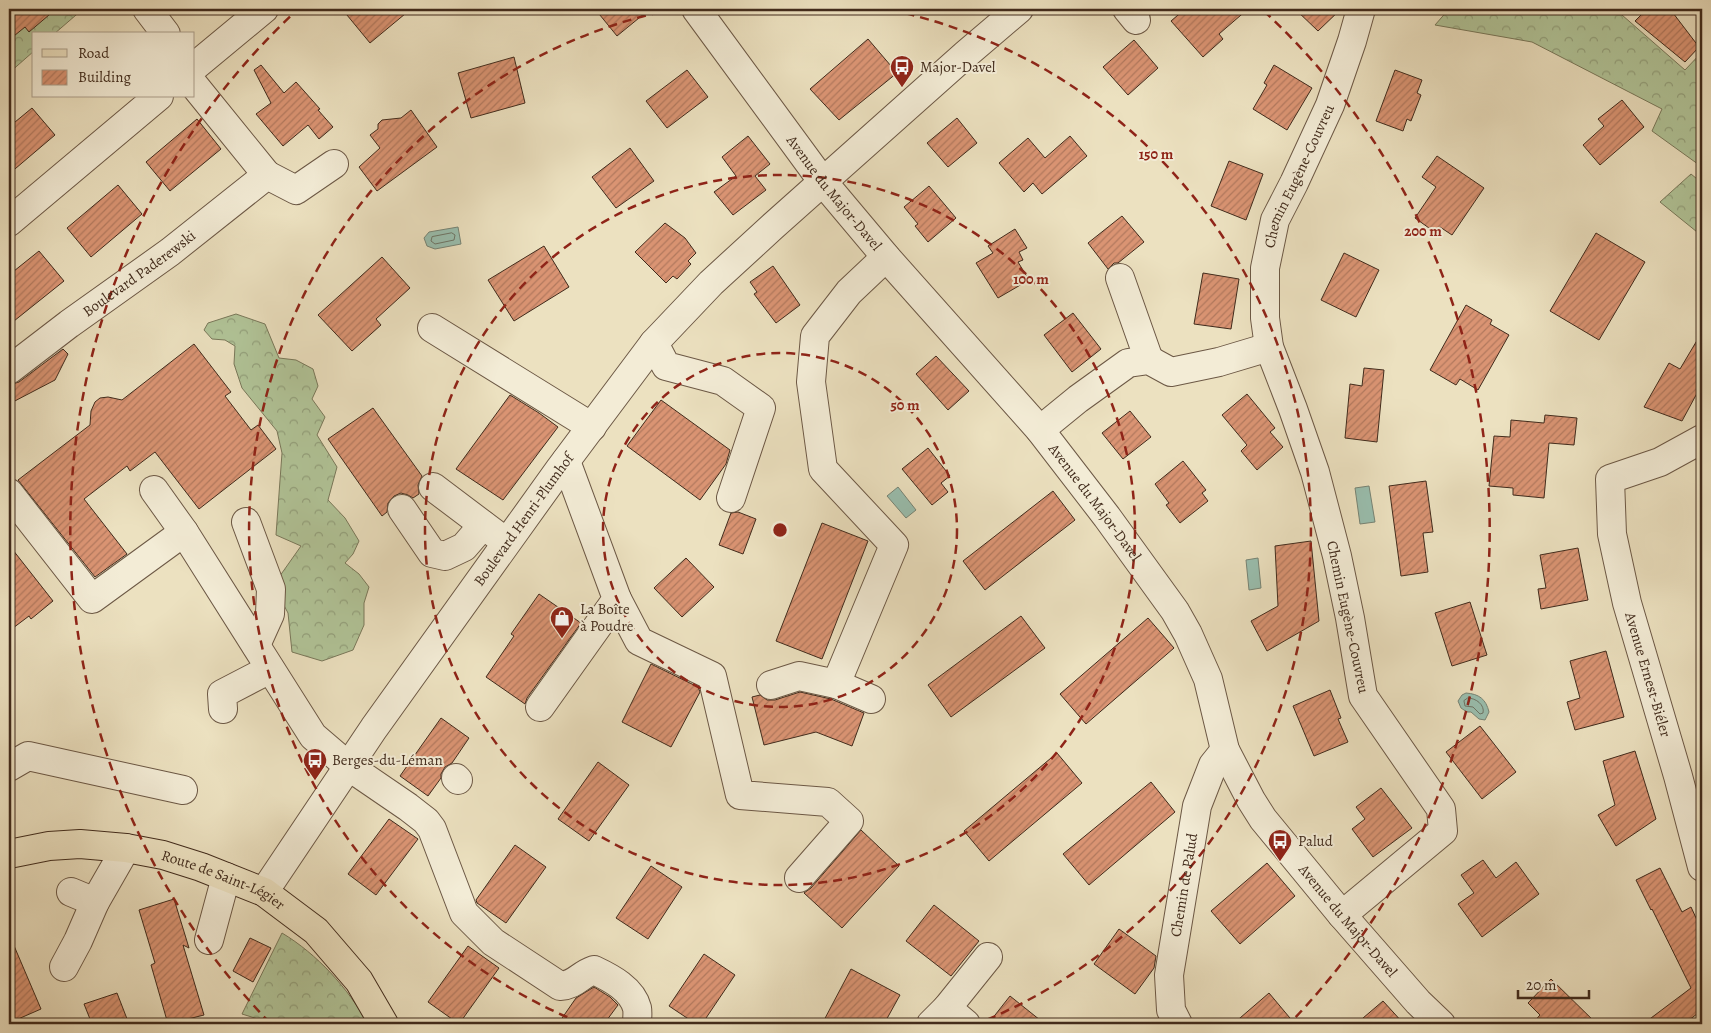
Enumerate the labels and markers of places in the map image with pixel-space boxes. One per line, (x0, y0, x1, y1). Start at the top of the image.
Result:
bus stop icon: Major-Davel (889, 54, 915, 88)
place label: Major-Davel (920, 57, 996, 77)
centre of rings (771, 521, 789, 539)
place label: La Boîte à Poudre (580, 599, 634, 636)
shop icon: La Boîte à Poudre (549, 605, 575, 639)
bus stop icon: Berges-du-Léman (302, 747, 328, 781)
place label: Berges-du-Léman (332, 750, 443, 770)
bus stop icon: Palud (1267, 828, 1293, 862)
place label: Palud (1298, 831, 1334, 851)

